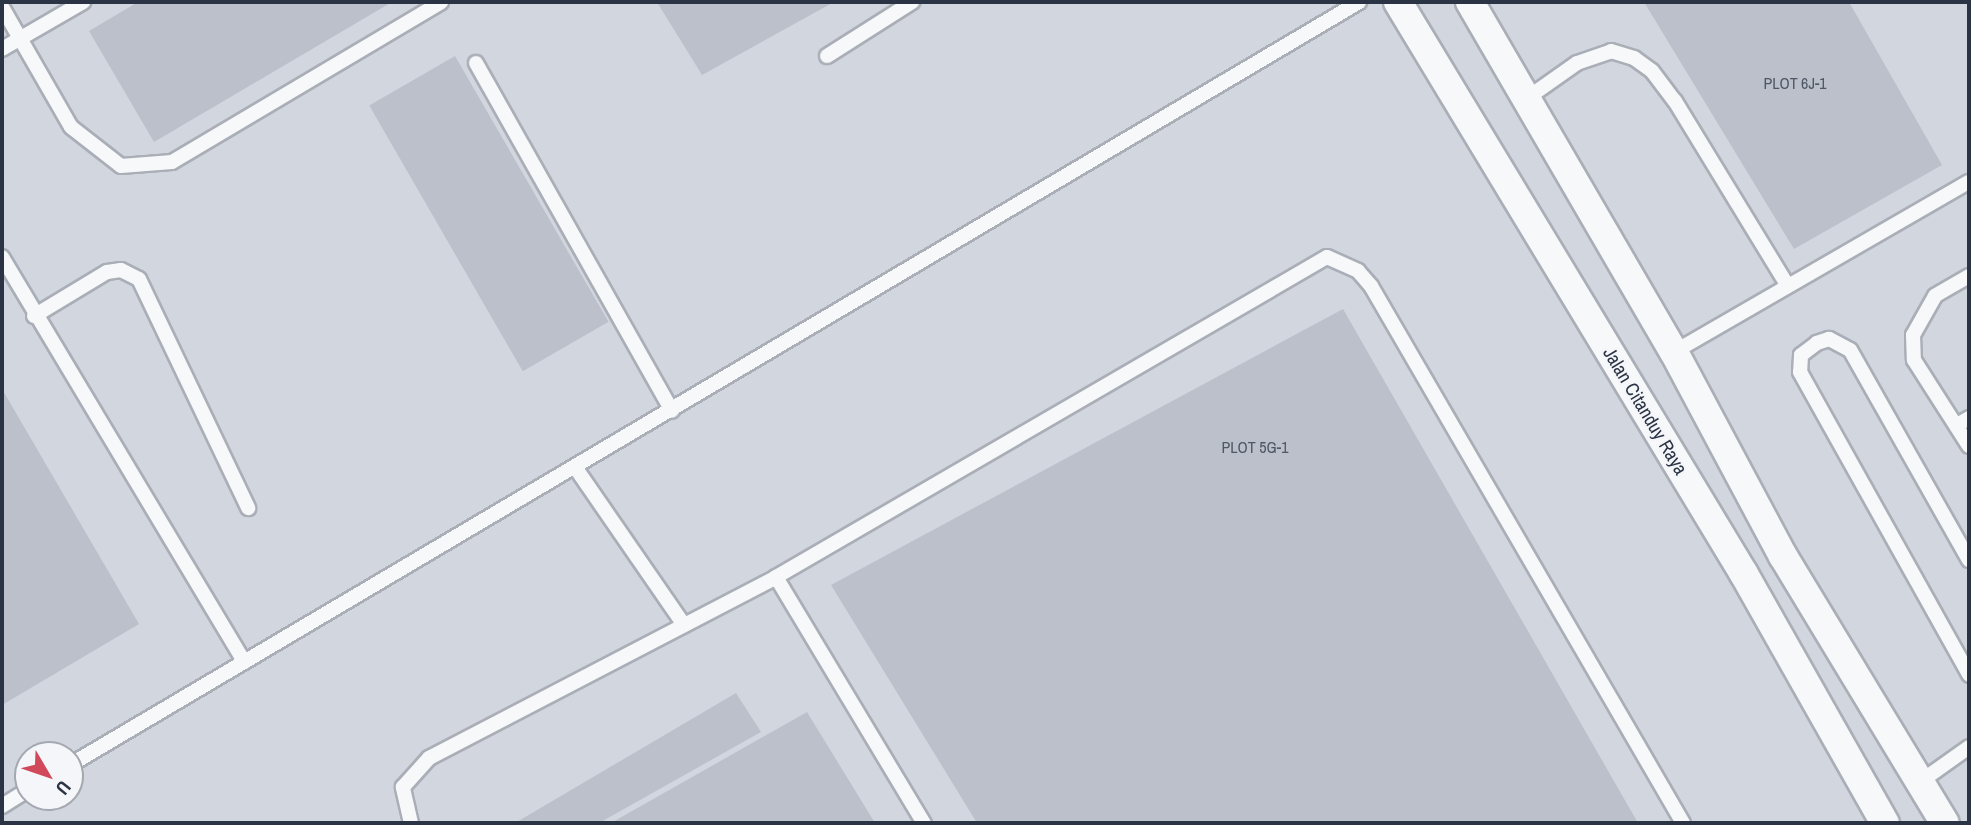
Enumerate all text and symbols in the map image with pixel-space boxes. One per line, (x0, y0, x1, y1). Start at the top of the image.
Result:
house number: PLOT 6J-1 (1763, 73, 1827, 93)
street label: Jalan Citanduy Raya (1598, 343, 1692, 479)
house number: PLOT 5G-1 (1221, 437, 1289, 457)
north arrow (14, 741, 84, 811)
text: U (50, 775, 77, 801)

